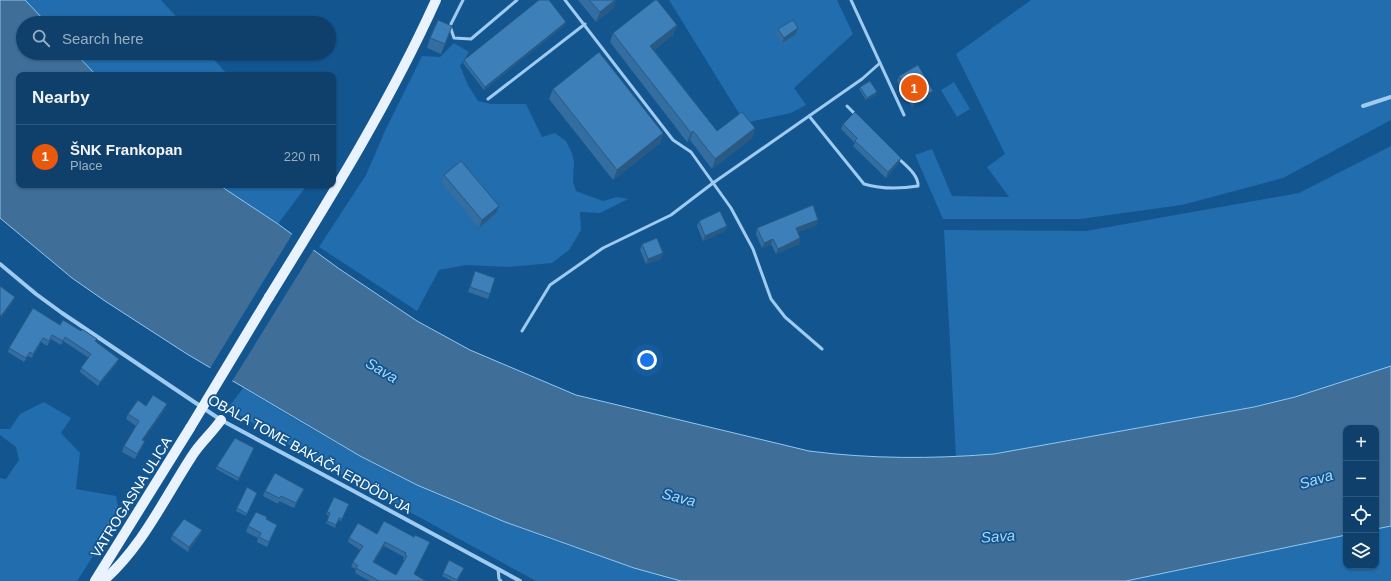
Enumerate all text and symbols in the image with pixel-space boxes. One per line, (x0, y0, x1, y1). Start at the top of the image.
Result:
search box (16, 16, 336, 60)
icon: search (30, 27, 52, 49)
text: Search here (62, 30, 144, 47)
pin: 1 (901, 73, 927, 103)
text: Nearby (32, 88, 90, 107)
text: ŠNK Frankopan (70, 141, 183, 158)
text: 1 (41, 149, 49, 164)
text: 220 m (284, 149, 320, 164)
text: Place (70, 158, 103, 173)
your location (637, 350, 657, 370)
water label: Sava (363, 354, 401, 386)
street label: OBALA TOME BAKAČA ERDÖDYJA (206, 390, 415, 517)
map controls (1343, 425, 1379, 569)
button: + (1343, 425, 1379, 461)
street label: VATROGASNA ULICA (87, 433, 175, 560)
button: − (1343, 461, 1379, 497)
water label: Sava (1297, 466, 1335, 492)
water label: Sava (660, 484, 698, 510)
button: locate (1343, 497, 1379, 533)
water label: Sava (980, 526, 1016, 546)
button: layers (1343, 533, 1379, 569)

